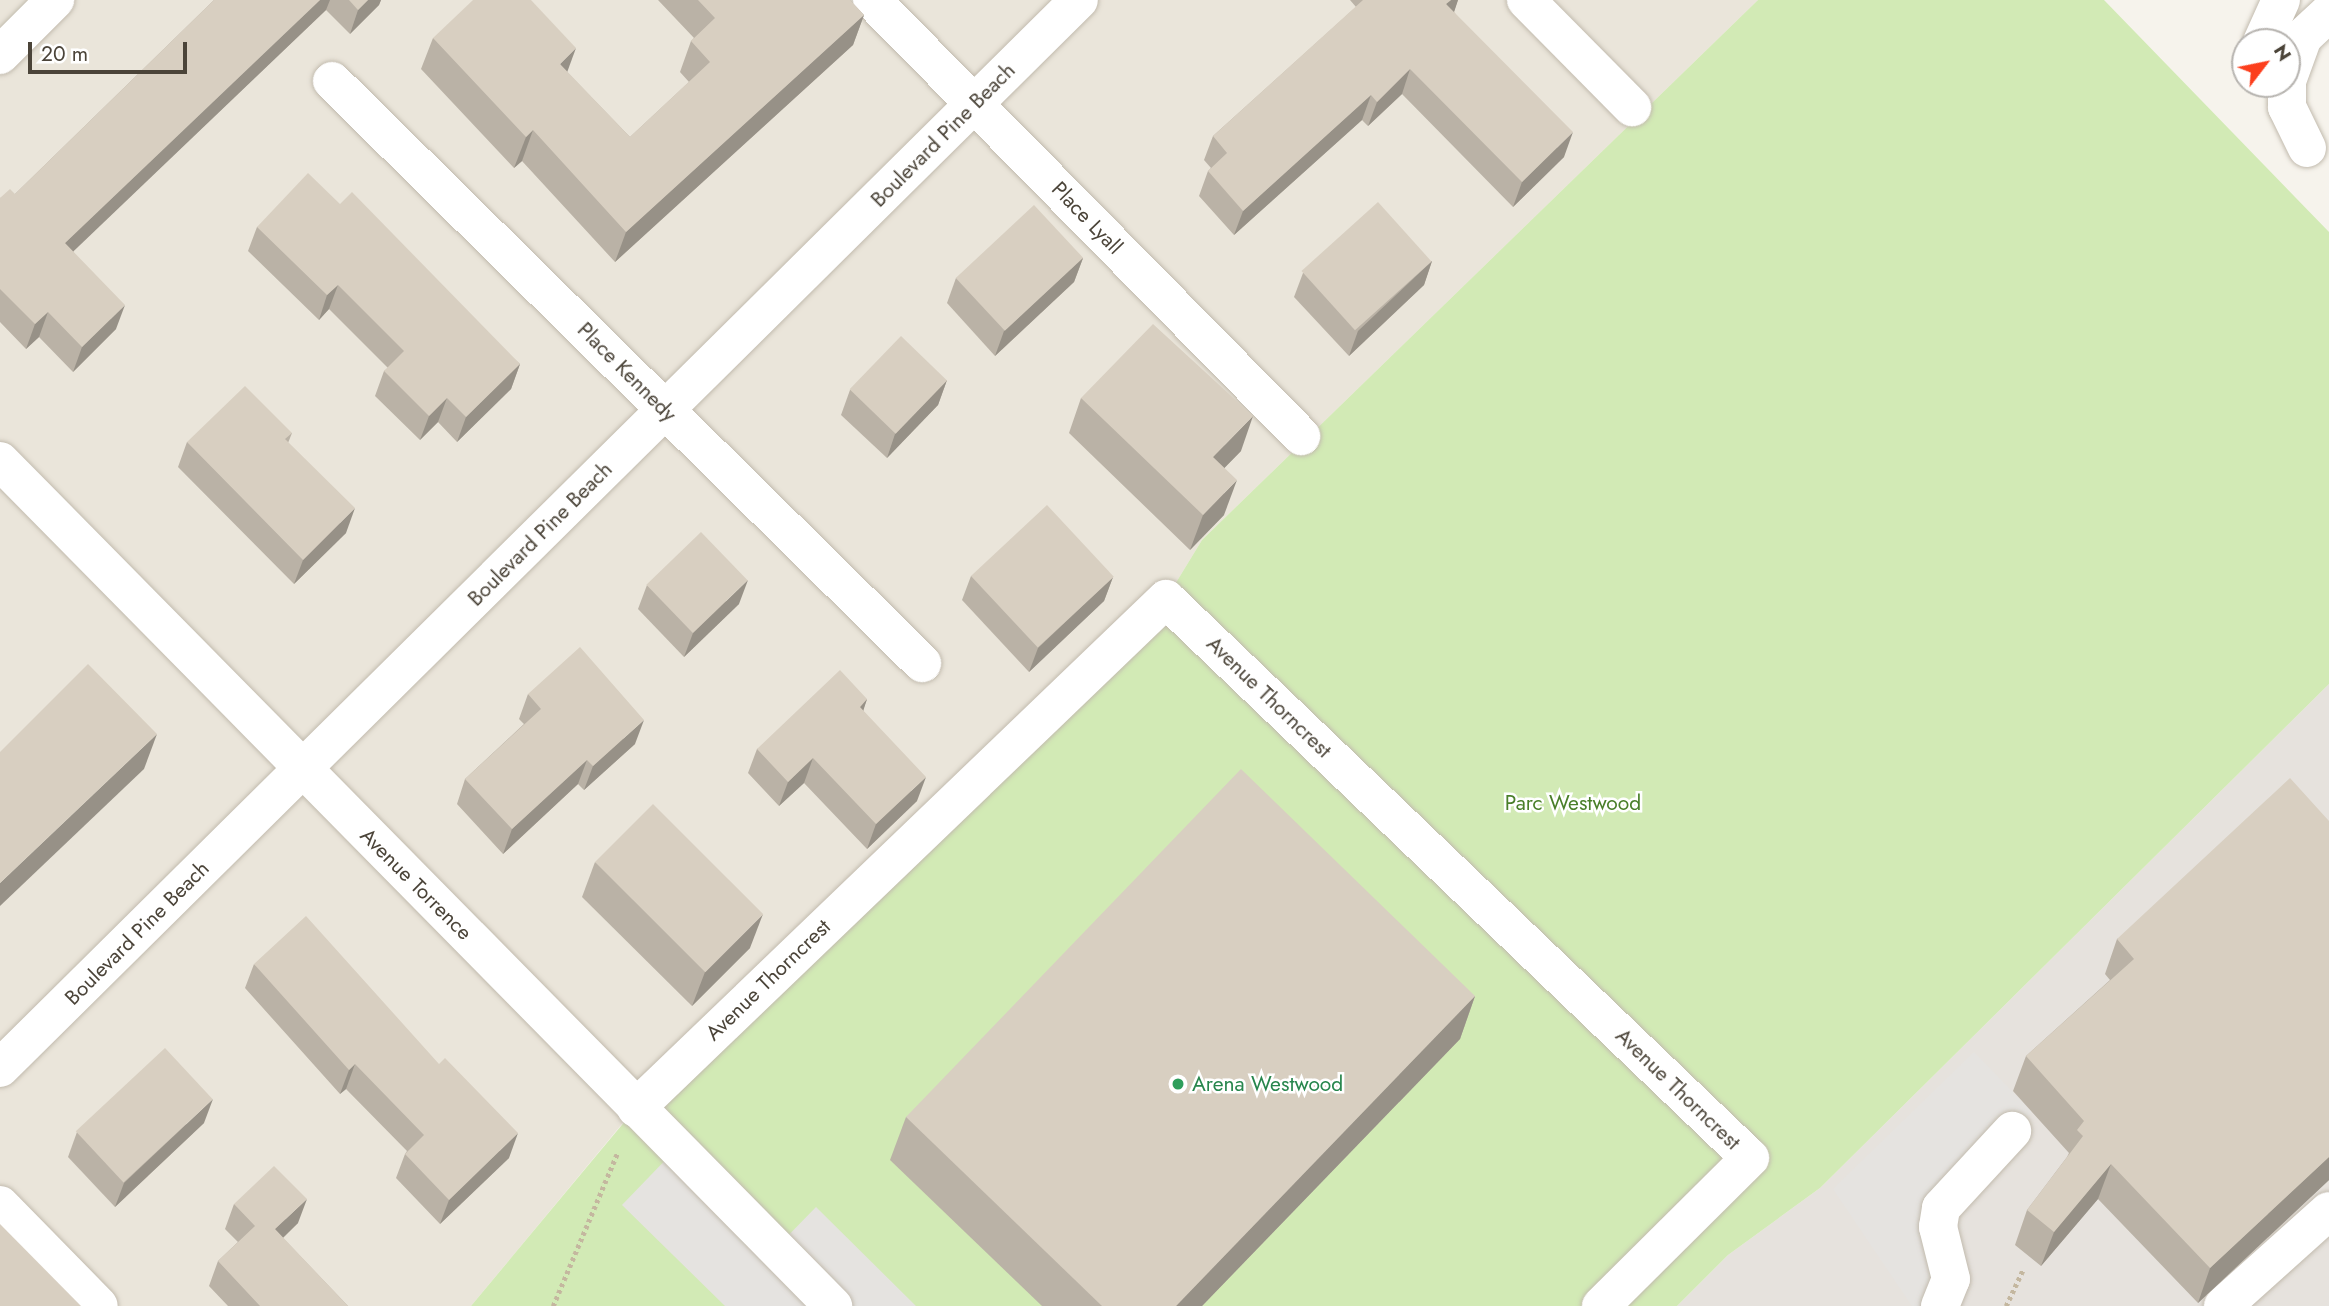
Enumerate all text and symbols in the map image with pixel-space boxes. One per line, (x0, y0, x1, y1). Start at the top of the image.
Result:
scale bar (32, 28, 191, 72)
north arrow (2231, 28, 2301, 98)
text: 20 m (41, 39, 88, 69)
text: N (2267, 39, 2298, 66)
street label: Boulevard Pine Beach (866, 58, 1020, 212)
street label: Place Lyall (1046, 177, 1128, 259)
street label: Place Kennedy (572, 317, 682, 427)
street label: Boulevard Pine Beach (463, 457, 617, 611)
street label: Avenue Thorncrest (1201, 631, 1337, 763)
park label: Parc Westwood (1505, 790, 1641, 816)
street label: Avenue Torrence (355, 823, 477, 945)
street label: Boulevard Pine Beach (60, 856, 214, 1010)
street label: Avenue Thorncrest (700, 914, 836, 1046)
street label: Avenue Thorncrest (1610, 1023, 1746, 1155)
place label: Arena Westwood (1192, 1071, 1343, 1097)
marker: Arena Westwood (1170, 1076, 1186, 1092)

